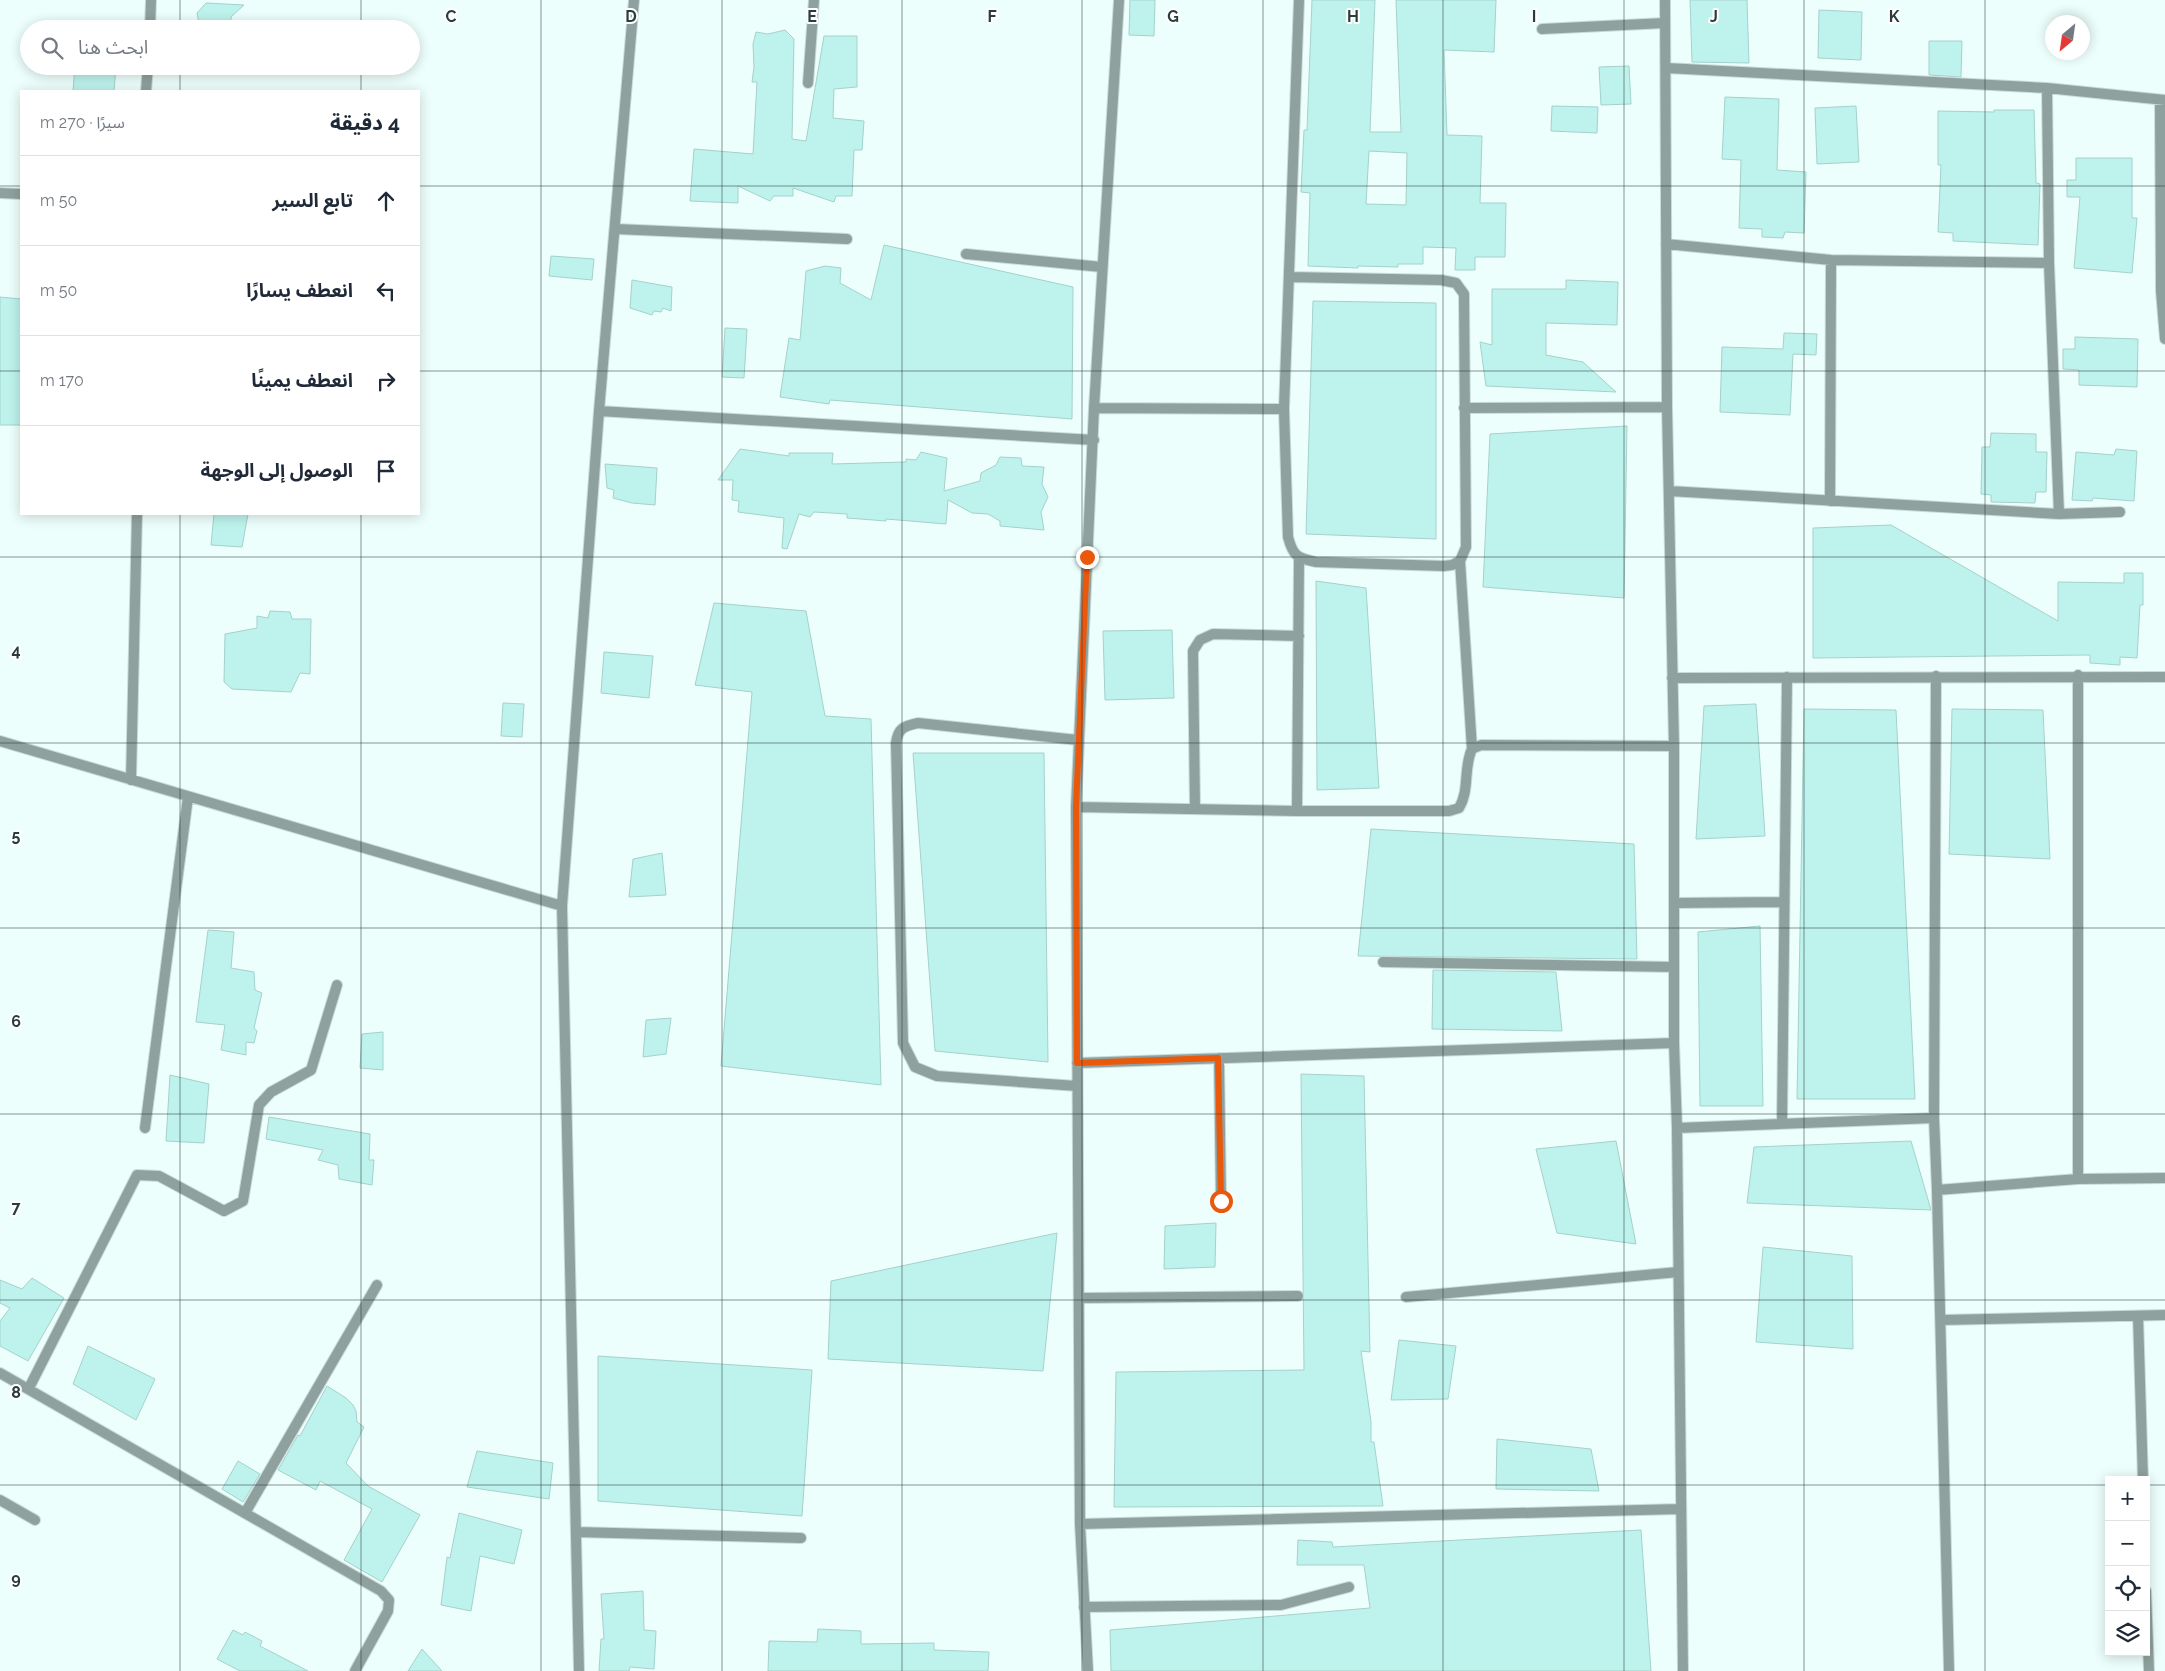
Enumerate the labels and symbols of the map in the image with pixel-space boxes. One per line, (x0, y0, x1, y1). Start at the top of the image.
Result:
text: C (446, 7, 457, 26)
text: D (625, 7, 637, 26)
text: E (807, 7, 817, 26)
text: F (987, 7, 997, 26)
text: G (1167, 7, 1179, 26)
text: H (1347, 7, 1359, 26)
text: I (1532, 7, 1536, 26)
text: J (1710, 7, 1718, 26)
text: K (1889, 7, 1900, 26)
north arrow (2045, 15, 2090, 60)
route end (1076, 546, 1099, 569)
text: 4 (11, 641, 21, 660)
text: 5 (12, 826, 21, 845)
text: 6 (11, 1012, 21, 1031)
route start (1210, 1190, 1233, 1213)
text: 7 (12, 1198, 21, 1217)
text: 8 (11, 1383, 21, 1402)
text: 9 (11, 1569, 21, 1588)

